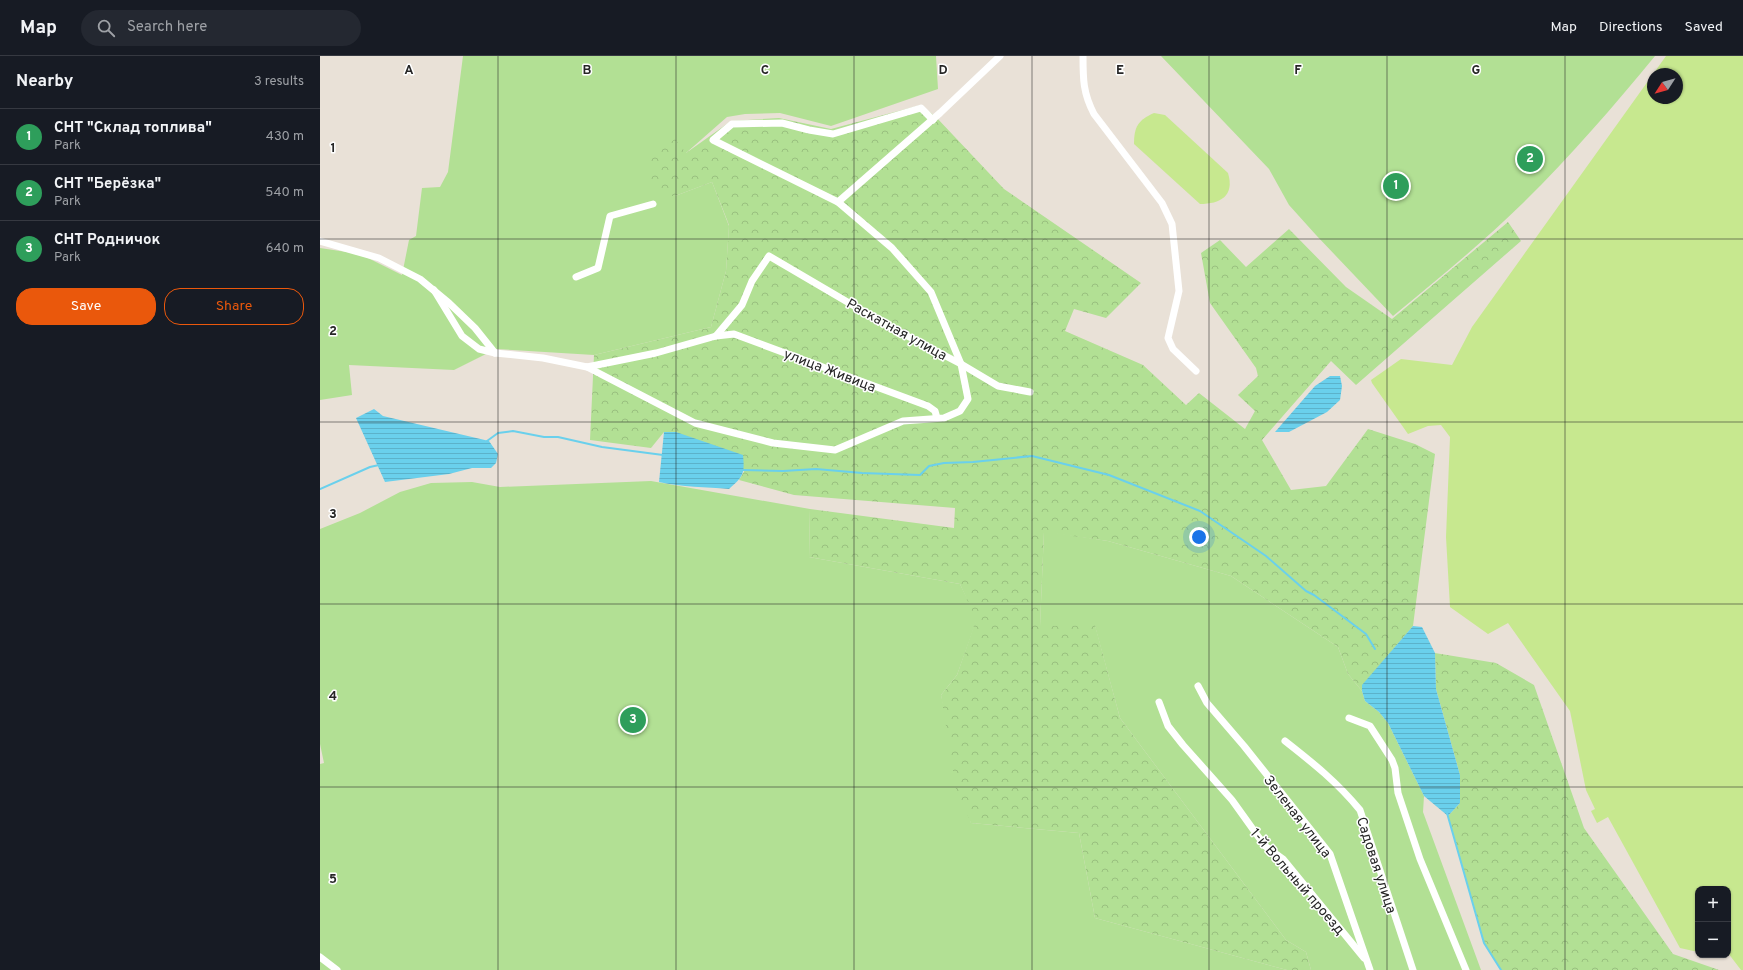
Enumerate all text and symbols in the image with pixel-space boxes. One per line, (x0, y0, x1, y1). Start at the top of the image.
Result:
search box (81, 10, 361, 46)
text: Map (20, 16, 57, 40)
icon: search (95, 17, 117, 39)
text: Search here (127, 18, 207, 37)
text: Map (1551, 19, 1577, 36)
text: Directions (1599, 19, 1663, 36)
text: Saved (1685, 19, 1723, 36)
text: A (404, 63, 414, 79)
text: B (583, 63, 592, 79)
text: C (761, 63, 769, 79)
text: D (938, 63, 948, 79)
text: E (1116, 63, 1124, 79)
text: F (1294, 63, 1302, 79)
text: G (1472, 63, 1481, 79)
north arrow (1647, 68, 1683, 104)
text: Nearby (16, 71, 73, 93)
text: 3 results (254, 74, 304, 90)
text: СНТ "Склад топлива" (54, 119, 212, 138)
text: 1 (26, 129, 32, 145)
text: 430 m (266, 129, 304, 145)
text: Park (54, 138, 81, 154)
text: 1 (330, 141, 336, 157)
pin: 2 (1517, 144, 1543, 174)
pin: 1 (1383, 171, 1409, 201)
text: СНТ "Берёзка" (54, 175, 161, 194)
text: 2 (25, 185, 33, 201)
text: 540 m (265, 185, 304, 201)
text: Park (54, 194, 81, 210)
text: СНТ Родничок (54, 231, 160, 250)
text: 3 (25, 241, 33, 257)
text: 640 m (266, 241, 304, 257)
text: Park (54, 250, 81, 266)
button: Save (16, 288, 156, 325)
button: Share (164, 288, 304, 325)
street label: Раскатная улица (843, 296, 949, 365)
text: 2 (329, 324, 337, 340)
street label: улица Живица (781, 346, 878, 397)
text: 3 (329, 507, 337, 523)
your location (1189, 527, 1209, 547)
text: 4 (329, 689, 337, 705)
pin: 3 (620, 705, 646, 735)
street label: Зеленая улица (1259, 772, 1334, 862)
street label: Садовая улица (1352, 815, 1399, 916)
street label: 1-й Вольный проезд (1246, 825, 1348, 939)
text: 5 (329, 872, 337, 888)
map controls (1695, 886, 1731, 958)
button: + (1695, 886, 1731, 922)
button: − (1695, 922, 1731, 958)

